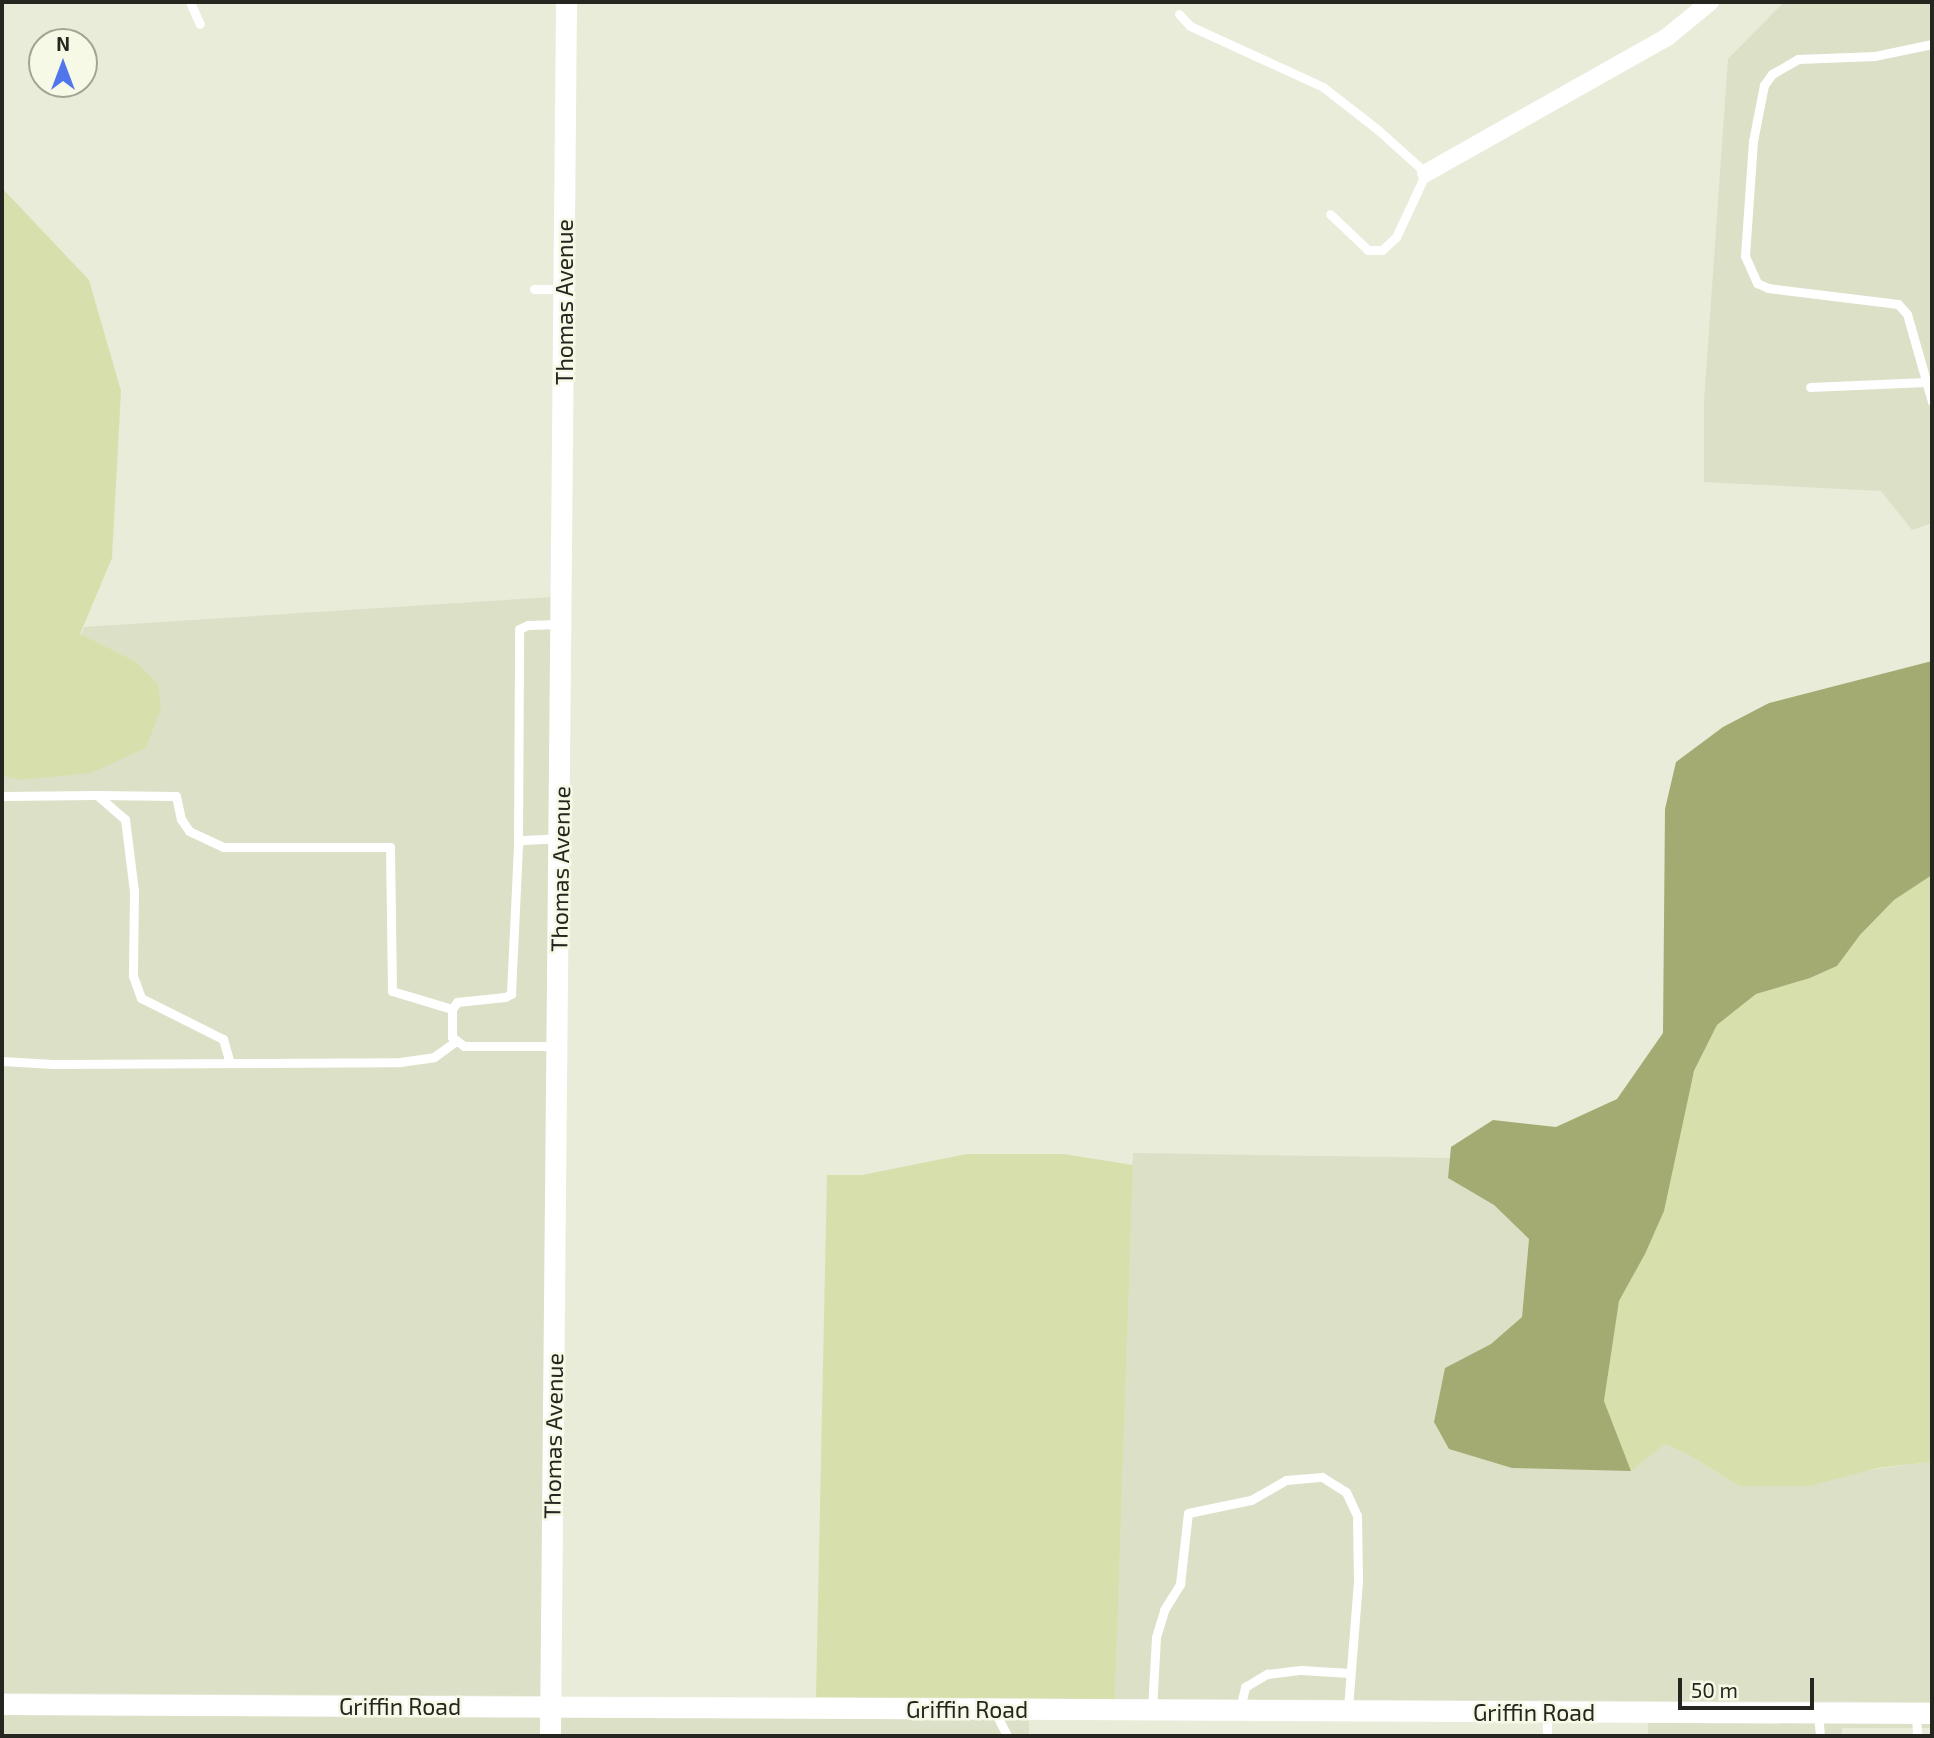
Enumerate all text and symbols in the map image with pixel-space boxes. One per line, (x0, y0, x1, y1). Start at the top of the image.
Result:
north arrow (28, 28, 98, 98)
text: N (56, 32, 70, 55)
street label: Thomas Avenue (550, 219, 578, 385)
street label: Thomas Avenue (545, 786, 575, 952)
street label: Thomas Avenue (538, 1353, 568, 1519)
scale bar (1682, 1664, 1818, 1708)
text: 50 m (1691, 1677, 1738, 1702)
street label: Griffin Road (339, 1692, 461, 1720)
street label: Griffin Road (906, 1695, 1028, 1723)
street label: Griffin Road (1473, 1698, 1595, 1726)

